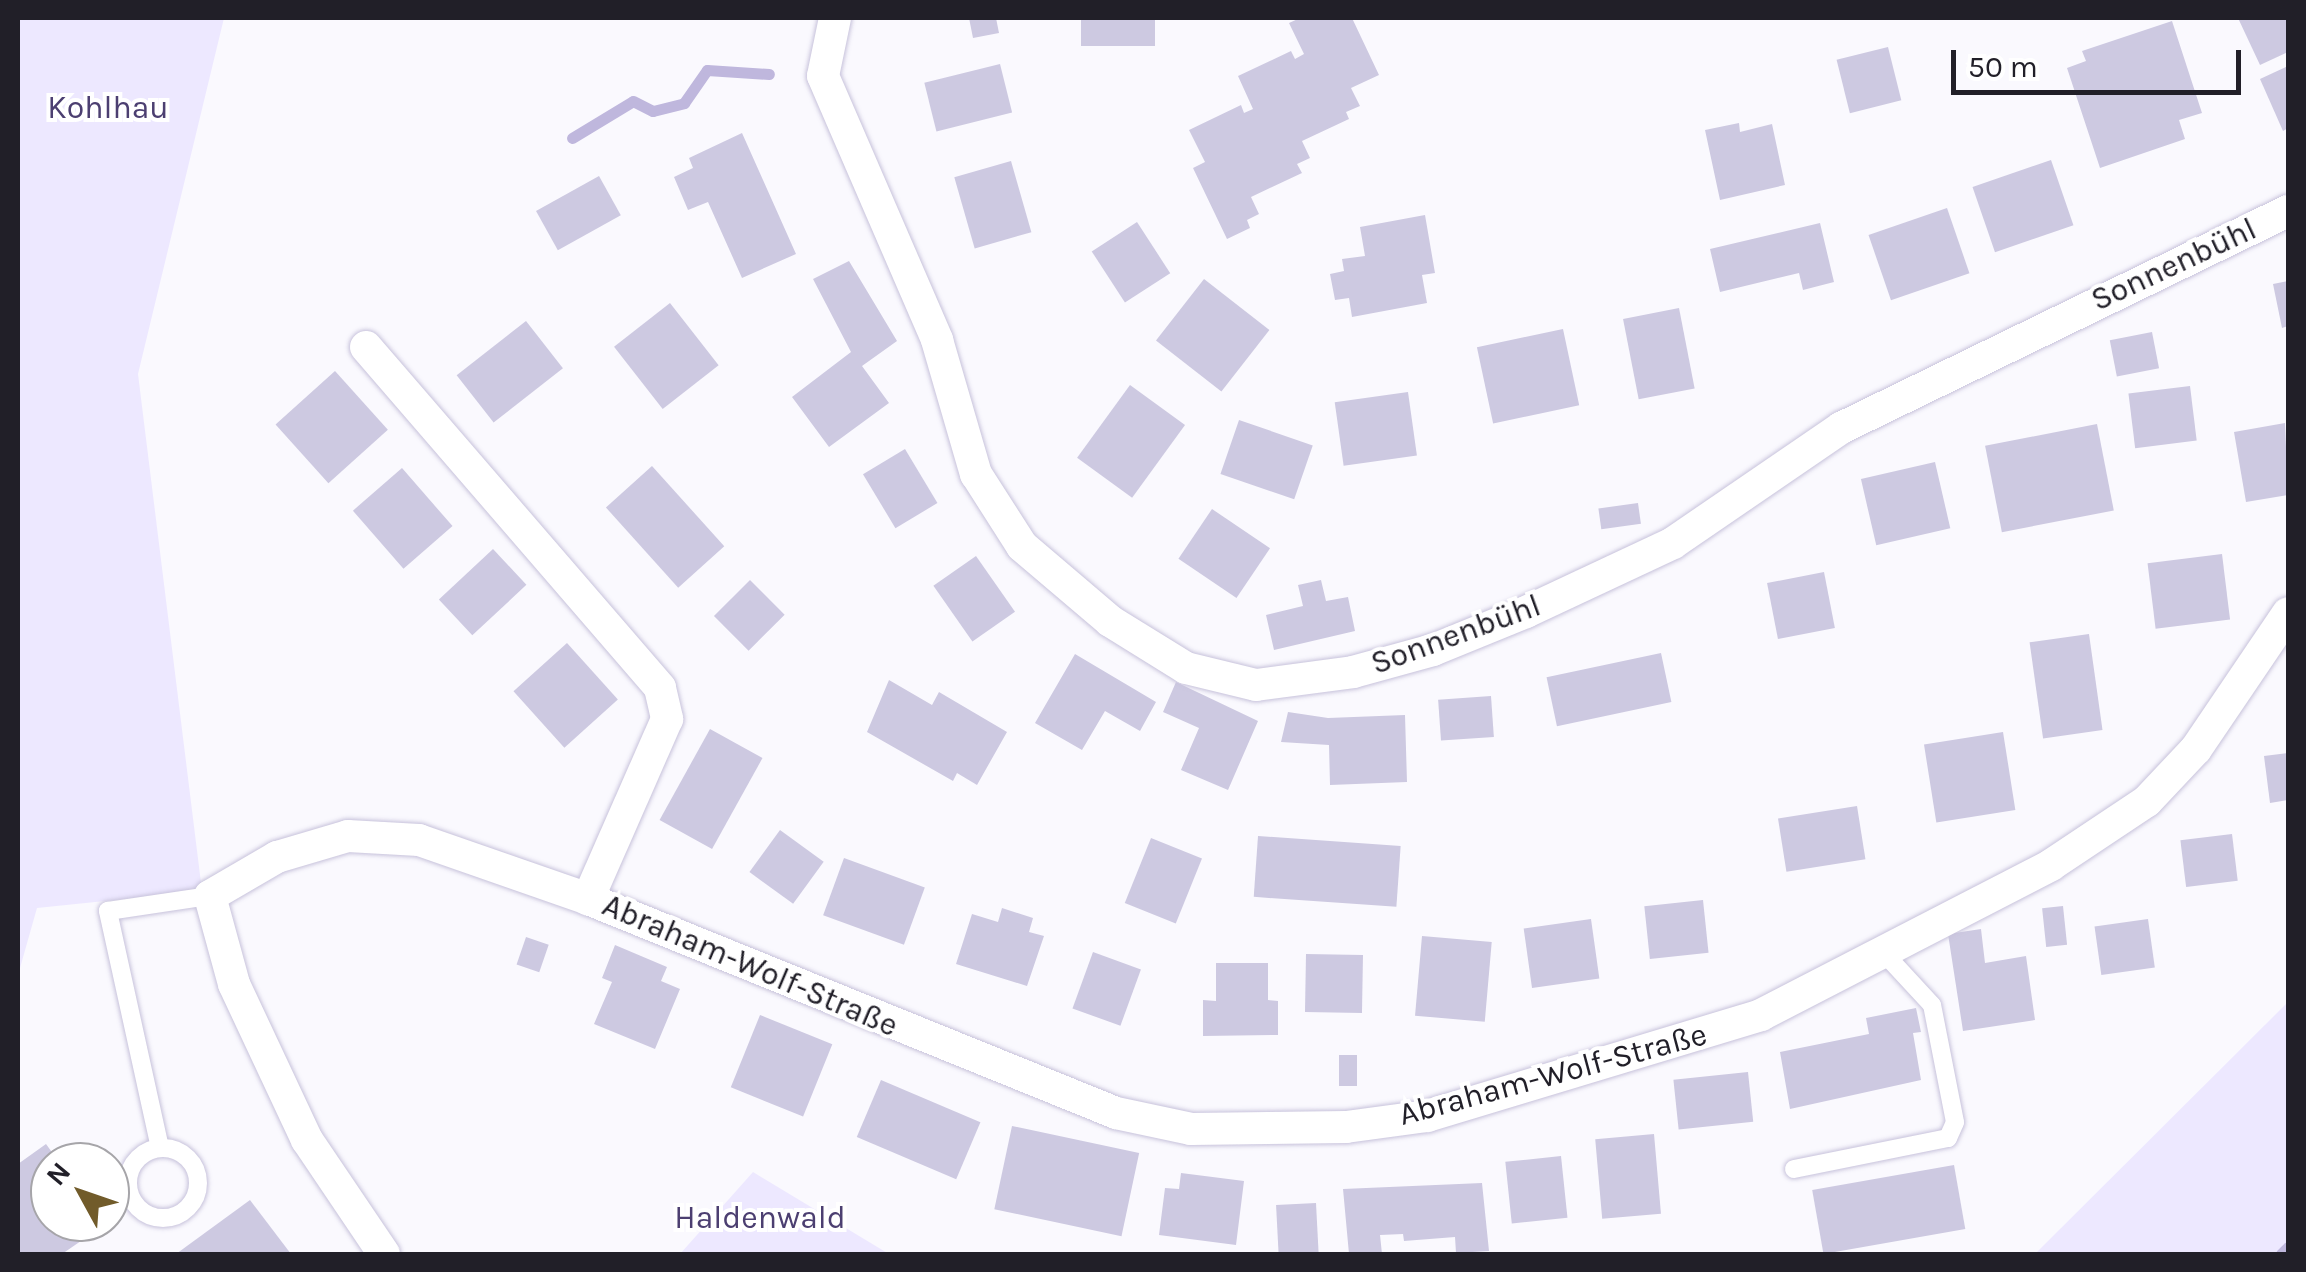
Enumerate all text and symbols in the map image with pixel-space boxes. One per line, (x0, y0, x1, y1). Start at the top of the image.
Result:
scale bar (1956, 30, 2246, 92)
text: 50 m (1968, 49, 2038, 85)
park label: Kohlhau (47, 89, 169, 127)
street label: Sonnenbühl (2085, 210, 2263, 320)
street label: Sonnenbühl (1366, 587, 1546, 683)
street label: Abraham-Wolf-Straße (596, 886, 904, 1046)
street label: Abraham-Wolf-Straße (1395, 1015, 1711, 1135)
north arrow (30, 1142, 130, 1242)
text: N (39, 1155, 77, 1192)
park label: Haldenwald (674, 1199, 846, 1237)

